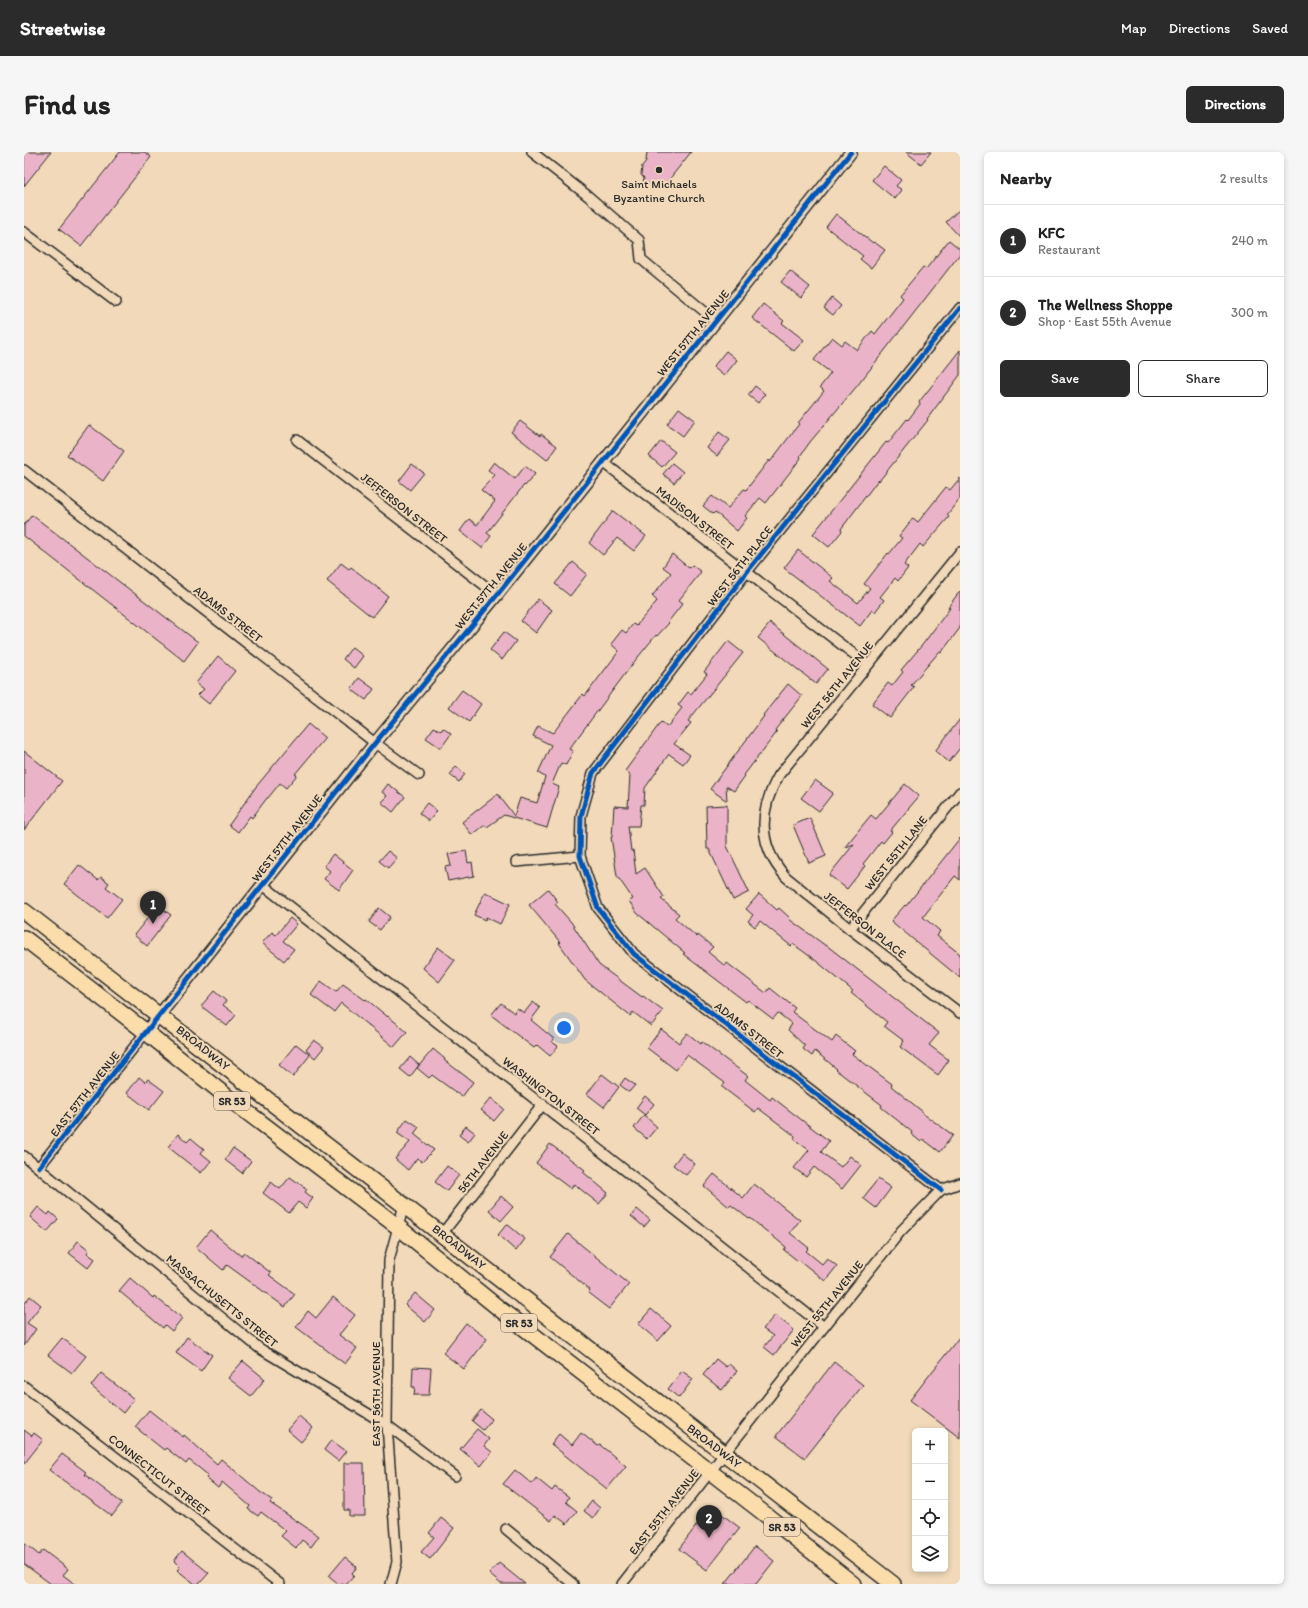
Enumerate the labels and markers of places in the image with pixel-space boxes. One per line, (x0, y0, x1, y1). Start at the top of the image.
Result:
marker: Saint Michaels Byzantine Church (654, 165, 664, 175)
place label: Saint Michaels Byzantine Church (613, 177, 705, 205)
pin: 1 (140, 891, 166, 924)
pin: 2 (696, 1505, 722, 1538)

